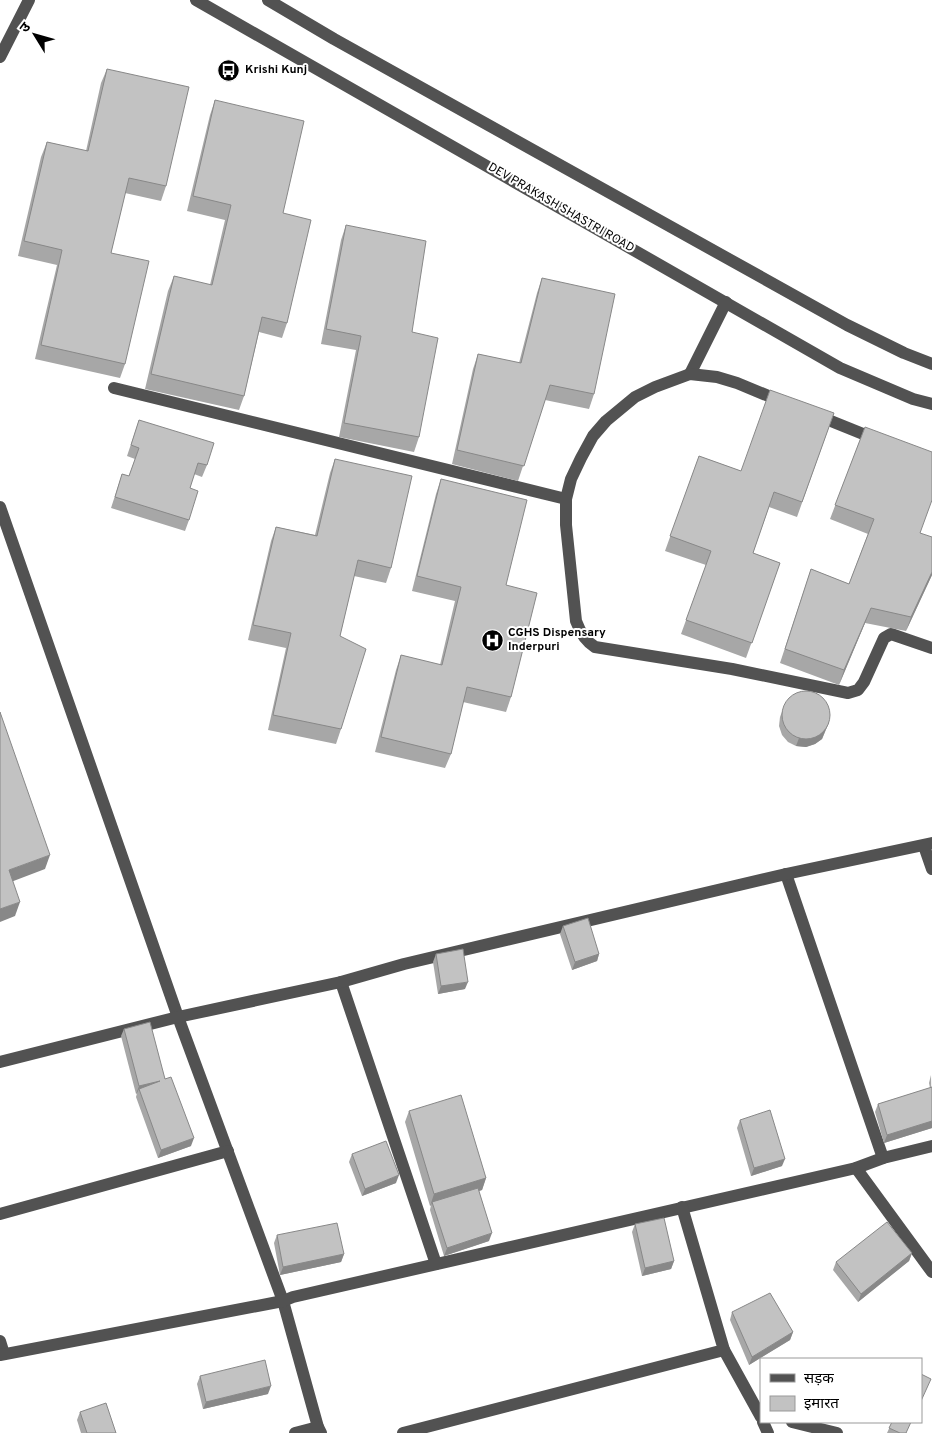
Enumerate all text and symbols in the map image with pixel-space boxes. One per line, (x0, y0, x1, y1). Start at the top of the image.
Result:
north arrow (10, 10, 60, 60)
text: उ (17, 19, 36, 36)
bus stop icon: Krishi Kunj (217, 58, 241, 82)
place label: Krishi Kunj (245, 62, 307, 78)
street label: DEV PRAKASH SHASTRI ROAD (485, 160, 637, 256)
place label: CGHS Dispensary Inderpuri (508, 625, 606, 655)
hospital icon: CGHS Dispensary Inderpuri (480, 628, 504, 652)
legend (760, 1358, 922, 1423)
text: सड़क (804, 1370, 834, 1389)
text: इमारत (804, 1395, 839, 1414)

